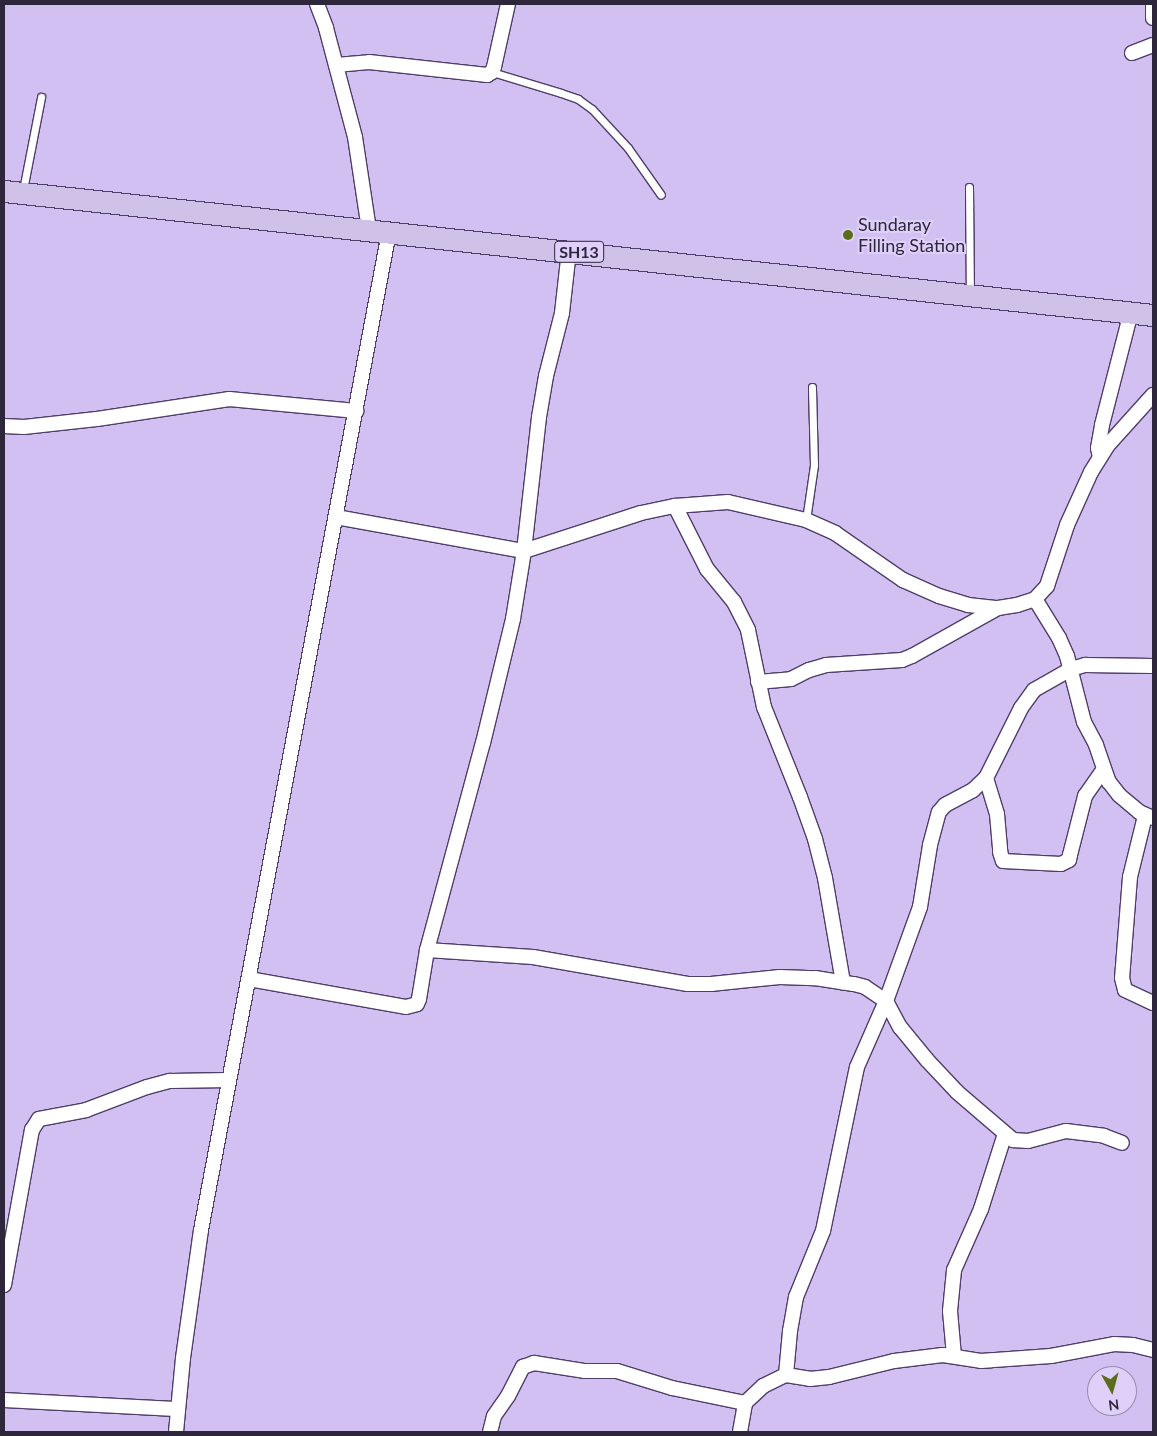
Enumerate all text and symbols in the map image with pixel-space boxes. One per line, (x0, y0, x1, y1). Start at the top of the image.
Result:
place label: Sundaray Filling Station (858, 214, 965, 256)
marker: Sundaray Filling Station (842, 229, 854, 241)
road number: SH13 (554, 238, 604, 266)
north arrow (1087, 1366, 1137, 1416)
text: N (1107, 1396, 1120, 1414)

